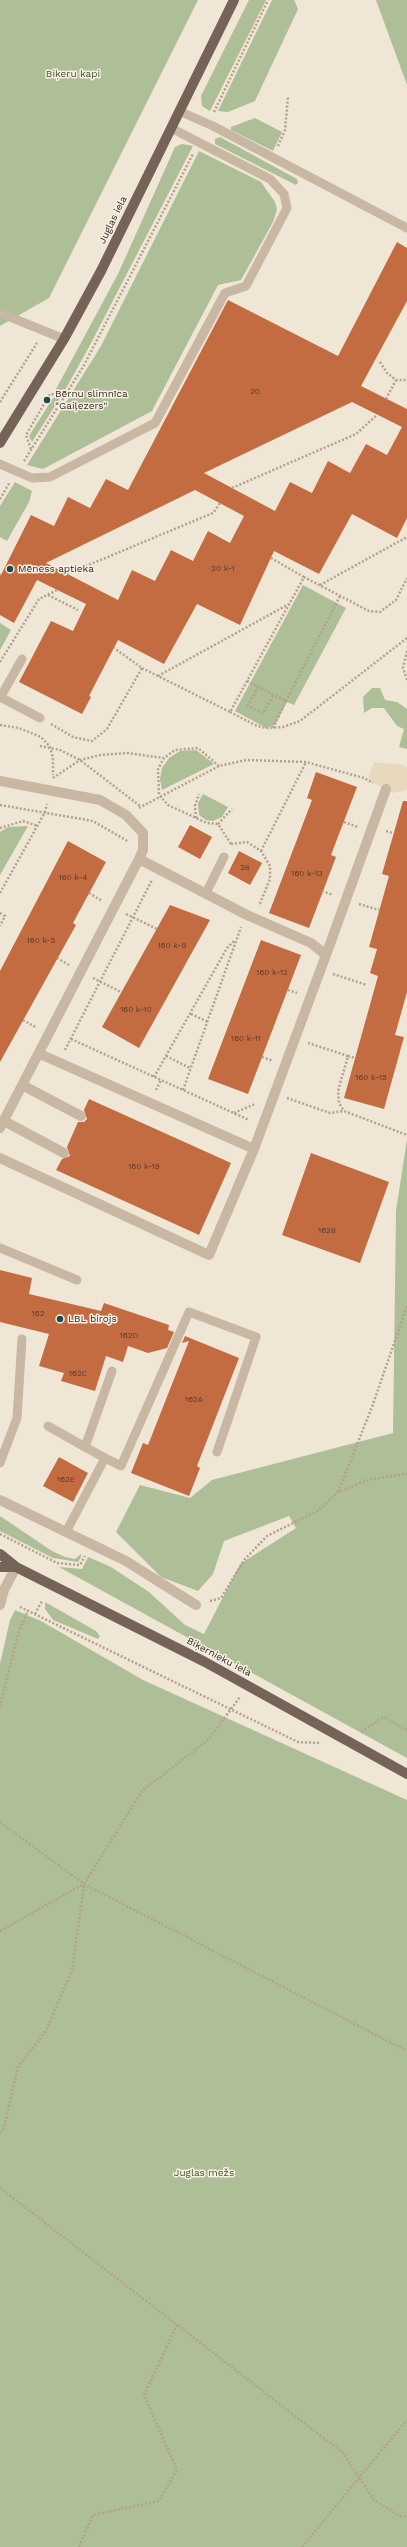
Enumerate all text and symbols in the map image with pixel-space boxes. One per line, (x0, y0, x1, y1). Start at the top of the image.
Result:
park label: Biķeru kapi (46, 68, 100, 80)
street label: Juglas iela (96, 194, 130, 246)
house number: 20 (250, 387, 260, 397)
place label: Bērnu slimnīca "Gaiļezers" (55, 388, 128, 412)
marker: Bērnu slimnīca "Gaiļezers" (42, 395, 52, 405)
place label: Mēness aptieka (18, 563, 94, 575)
marker: Mēness aptieka (5, 564, 15, 574)
house number: 20 k-1 (211, 564, 235, 574)
house number: 28 (240, 863, 250, 873)
house number: 160 k-13 (291, 869, 323, 879)
house number: 160 k-4 (59, 873, 87, 883)
house number: 160 k-5 (27, 936, 55, 946)
house number: 160 k-9 (158, 941, 186, 951)
house number: 160 k-12 (256, 968, 288, 978)
house number: 160 k-10 (120, 1005, 152, 1015)
house number: 160 k-11 (231, 1034, 261, 1044)
house number: 160 k-15 (355, 1073, 387, 1083)
house number: 160 k-19 (128, 1162, 160, 1172)
house number: 162B (318, 1226, 336, 1236)
house number: 162 (32, 1309, 44, 1319)
place label: LBL birojs (68, 1313, 117, 1325)
marker: LBL birojs (55, 1314, 65, 1324)
house number: 162D (120, 1331, 138, 1341)
house number: 162C (69, 1369, 87, 1379)
house number: 162A (185, 1395, 203, 1405)
house number: 162E (57, 1475, 75, 1485)
street label: Biķernieku iela (185, 1635, 253, 1679)
park label: Juglas mežs (174, 2167, 234, 2179)

